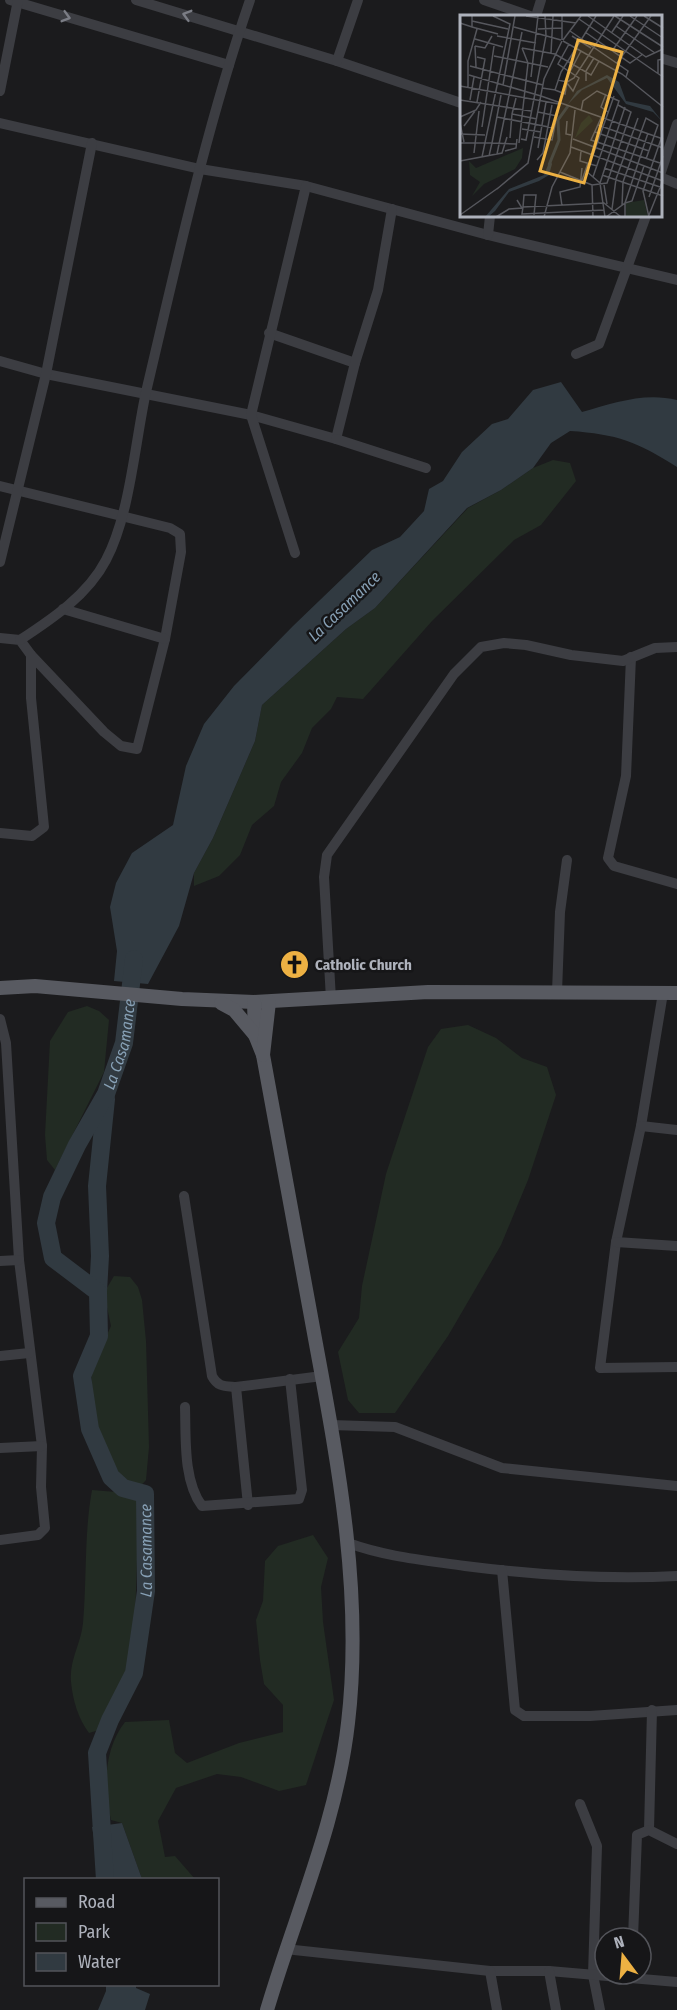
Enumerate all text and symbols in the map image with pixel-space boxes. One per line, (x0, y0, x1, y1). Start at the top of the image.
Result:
one-way arrow (60, 10, 71, 22)
one-way arrow (182, 10, 193, 22)
inset map (460, 15, 662, 218)
water label: La Casamance (304, 567, 385, 645)
church icon: Catholic Church (278, 949, 310, 981)
place label: Catholic Church (315, 956, 412, 974)
water label: La Casamance (99, 998, 139, 1092)
water label: La Casamance (136, 1503, 156, 1598)
legend (24, 1878, 219, 1986)
text: Road (78, 1891, 115, 1913)
text: Park (78, 1921, 111, 1943)
north arrow (593, 1926, 653, 1986)
text: N (612, 1932, 626, 1953)
text: Water (78, 1951, 121, 1973)

